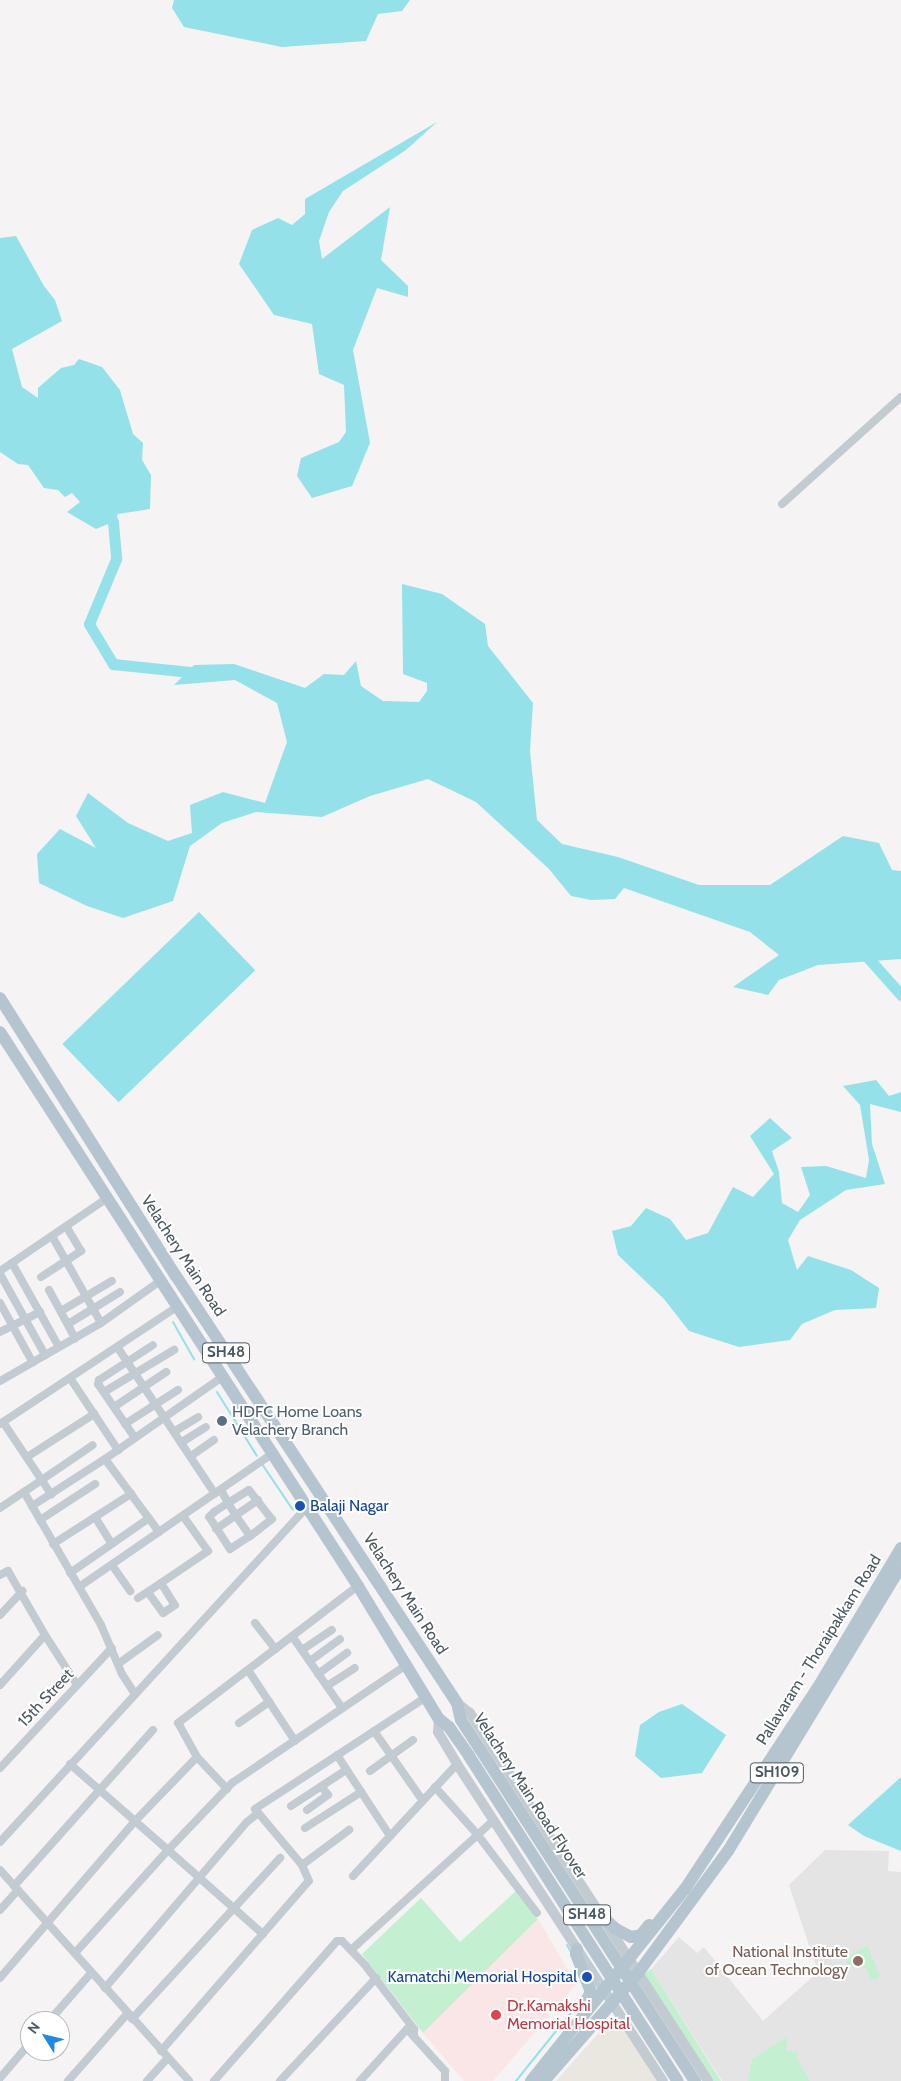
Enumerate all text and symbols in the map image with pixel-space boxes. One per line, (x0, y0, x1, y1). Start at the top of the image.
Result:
street label: Velachery Main Road (137, 1192, 229, 1320)
road number: SH48 (201, 1340, 251, 1366)
place label: HDFC Home Loans Velachery Branch (232, 1402, 362, 1440)
marker: HDFC Home Loans Velachery Branch (216, 1415, 228, 1427)
place label: Balaji Nagar (310, 1496, 389, 1516)
marker: Balaji Nagar (294, 1500, 306, 1512)
street label: Velachery Main Road (359, 1530, 451, 1658)
street label: Pallavaram - Thoraipakkam Road (752, 1551, 886, 1749)
street label: 15th Street (14, 1665, 78, 1731)
street label: Velachery Main Road Flyover (469, 1710, 591, 1882)
road number: SH109 (750, 1760, 804, 1786)
road number: SH48 (562, 1902, 612, 1928)
place label: National Institute of Ocean Technology (705, 1942, 848, 1980)
marker: National Institute of Ocean Technology (852, 1955, 864, 1967)
place label: Kamatchi Memorial Hospital (387, 1967, 577, 1987)
marker: Kamatchi Memorial Hospital (581, 1971, 593, 1983)
place label: Dr.Kamakshi Memorial Hospital (507, 1996, 630, 2034)
marker: Dr.Kamakshi Memorial Hospital (489, 2008, 503, 2022)
north arrow (20, 2011, 70, 2061)
text: N (23, 2018, 44, 2037)

